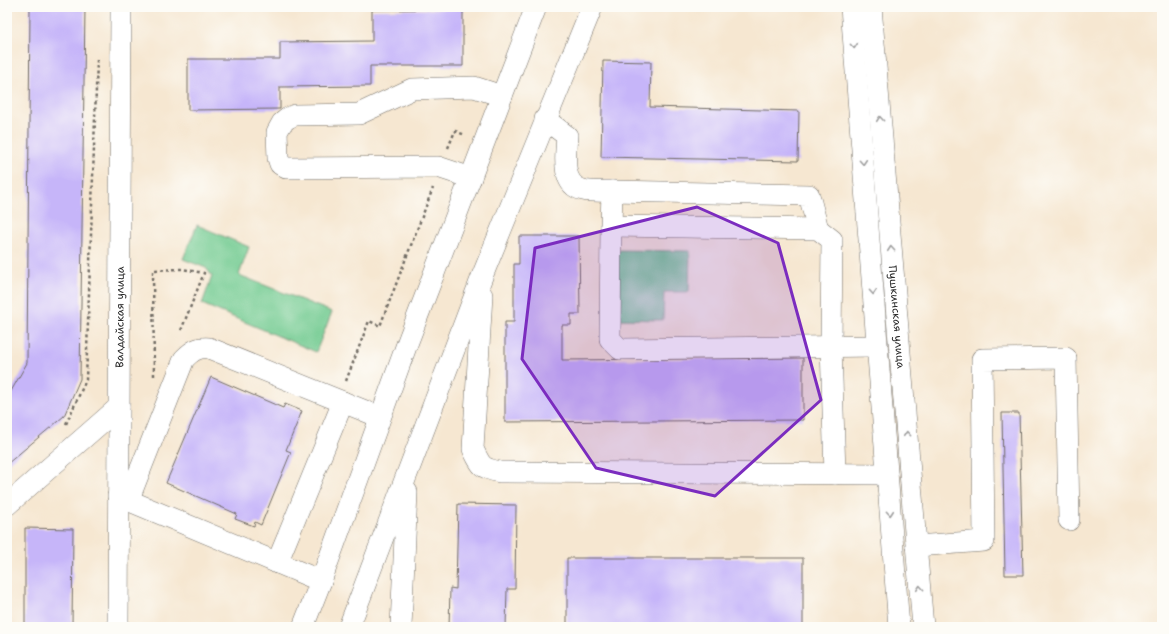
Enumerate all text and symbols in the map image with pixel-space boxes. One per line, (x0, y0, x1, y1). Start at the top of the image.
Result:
one-way arrow (849, 43, 858, 49)
one-way arrow (876, 116, 885, 122)
one-way arrow (858, 159, 867, 165)
one-way arrow (887, 245, 896, 252)
street label: Пушкинская улица (885, 265, 908, 369)
street label: Валдайская улица (112, 266, 128, 368)
one-way arrow (868, 289, 877, 295)
one-way arrow (902, 431, 911, 437)
one-way arrow (886, 510, 895, 516)
one-way arrow (915, 585, 924, 591)

